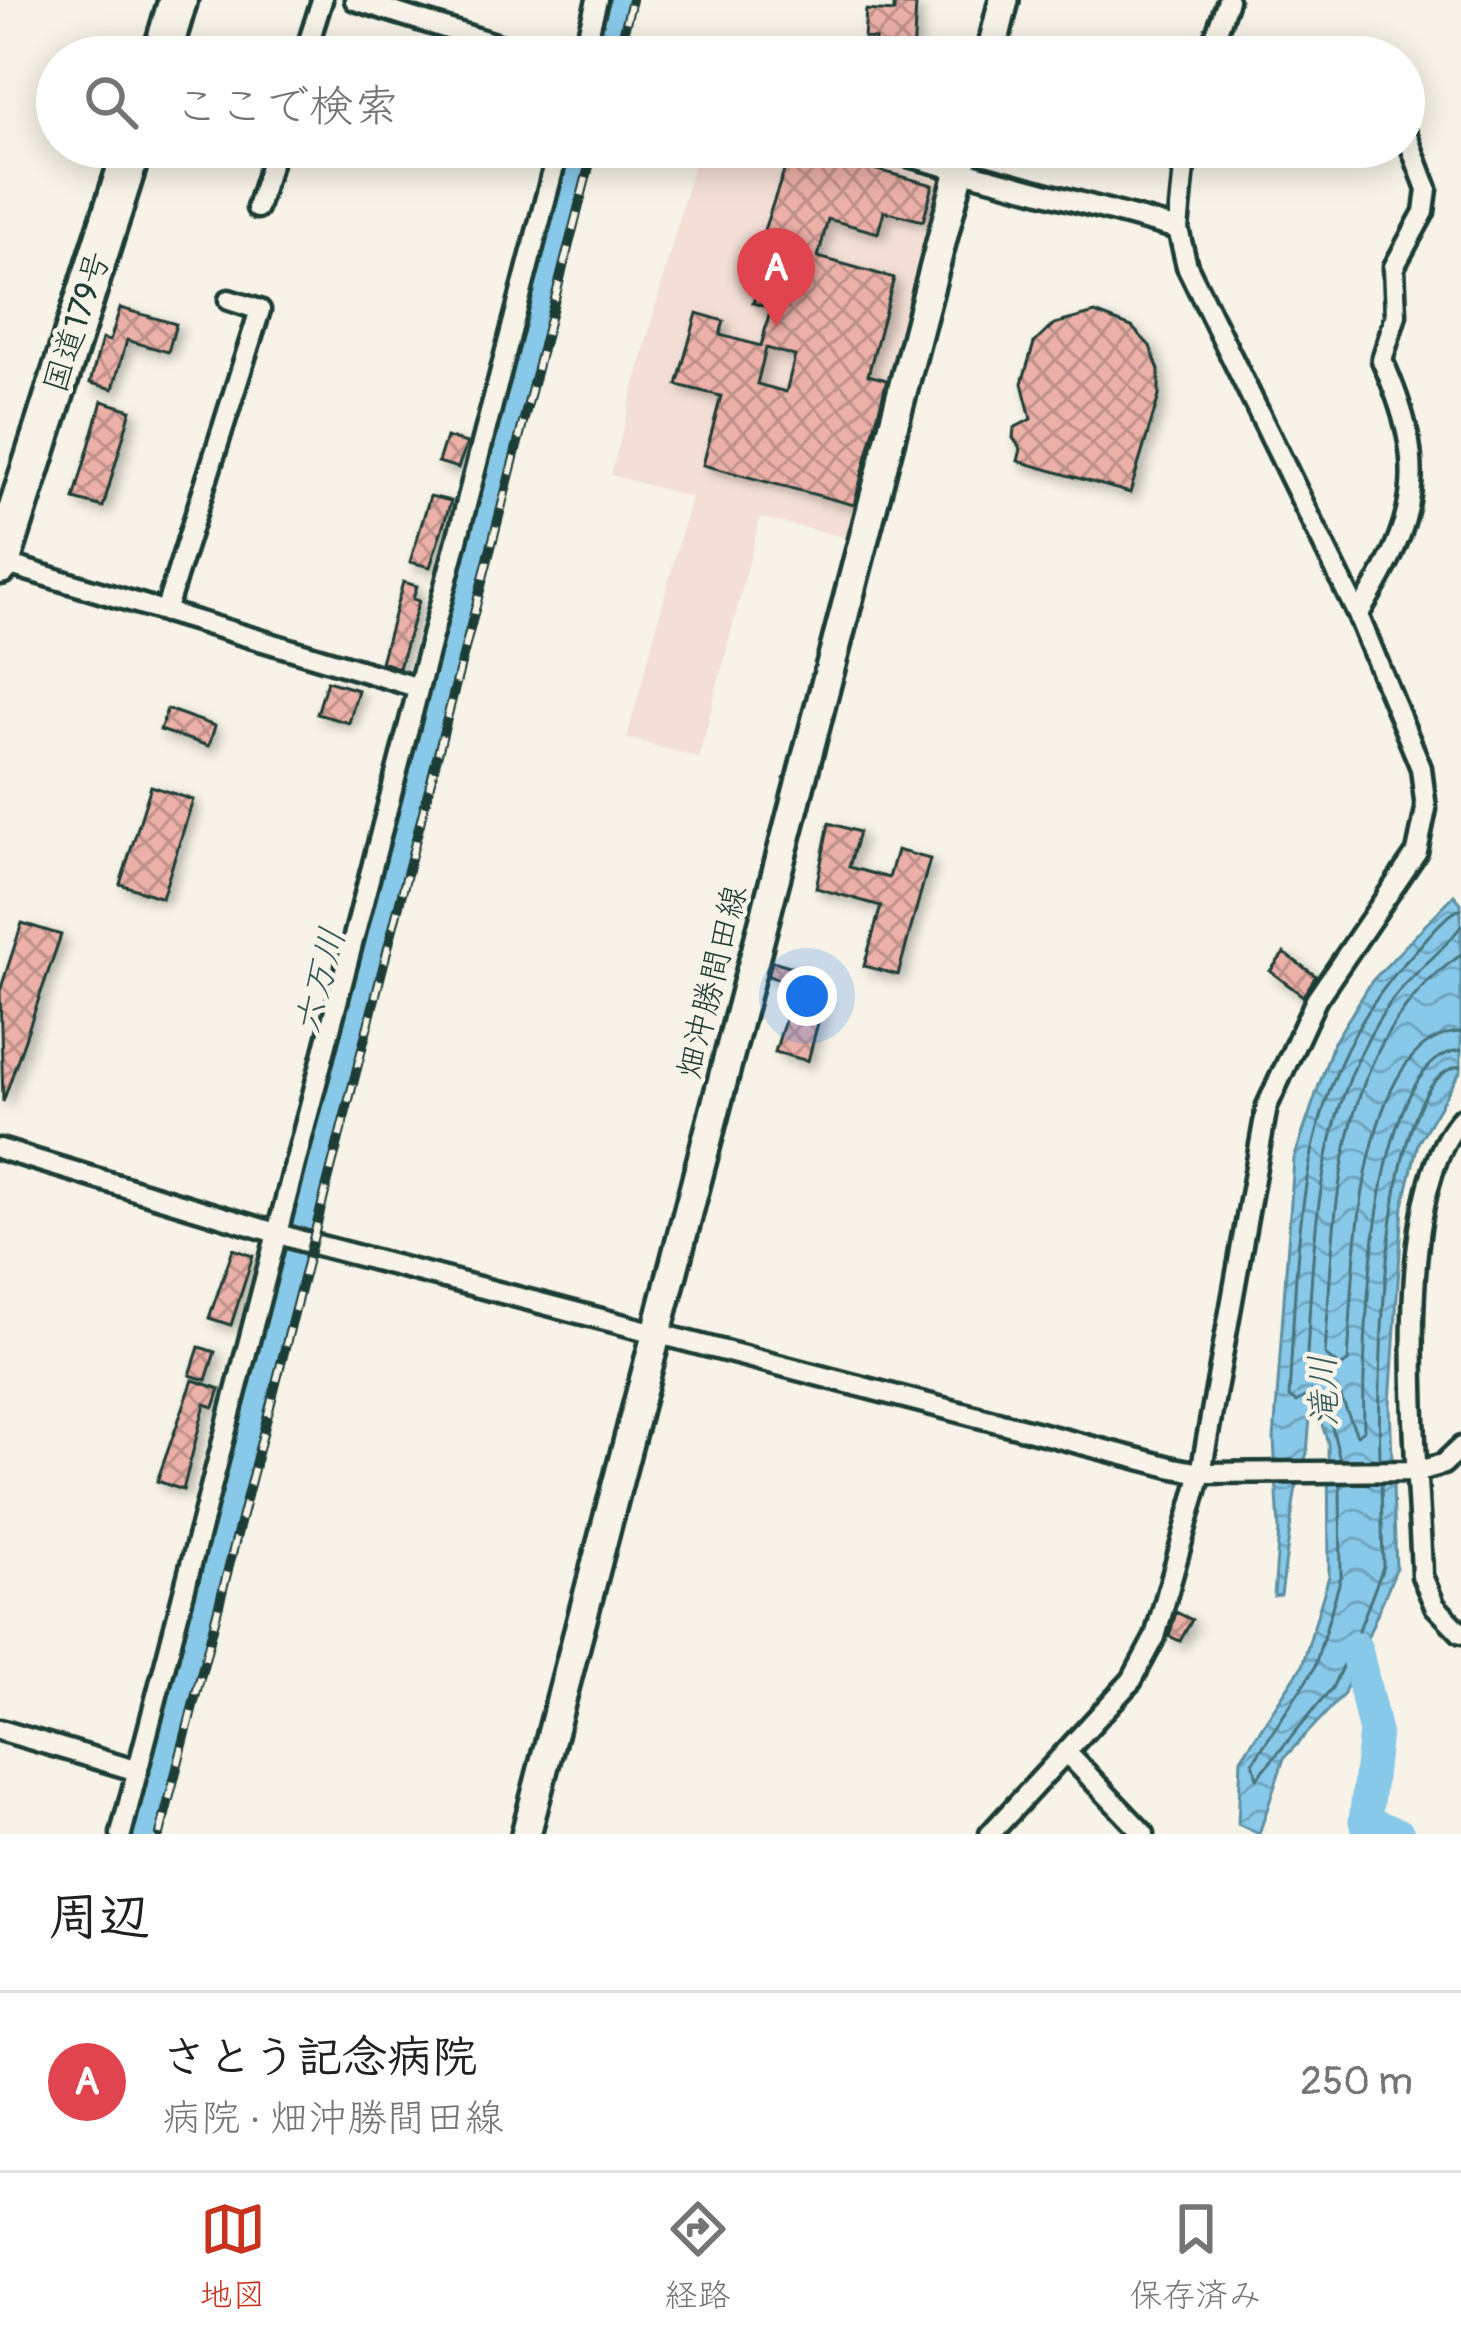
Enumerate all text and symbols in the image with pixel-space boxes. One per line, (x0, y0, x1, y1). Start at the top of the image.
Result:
search box (36, 36, 1425, 168)
icon: search (78, 69, 144, 135)
text: ここで検索 (174, 79, 399, 135)
pin: A (737, 228, 815, 327)
street label: 国道179号 (35, 246, 119, 398)
street label: 畑沖勝間田線 (668, 881, 756, 1083)
water label: 六万川 (284, 923, 356, 1039)
your location (777, 966, 837, 1026)
water label: 滝川 (1300, 1354, 1348, 1428)
text: 周辺 (48, 1886, 150, 1950)
text: さとう記念病院 (162, 2030, 477, 2086)
text: A (74, 2057, 100, 2106)
text: 250 m (1300, 2057, 1413, 2106)
text: 病院 · 畑沖勝間田線 (162, 2094, 504, 2143)
tab: 地図 (200, 2196, 266, 2316)
tab: 経路 (665, 2196, 731, 2316)
tab: 保存済み (1130, 2196, 1262, 2316)

